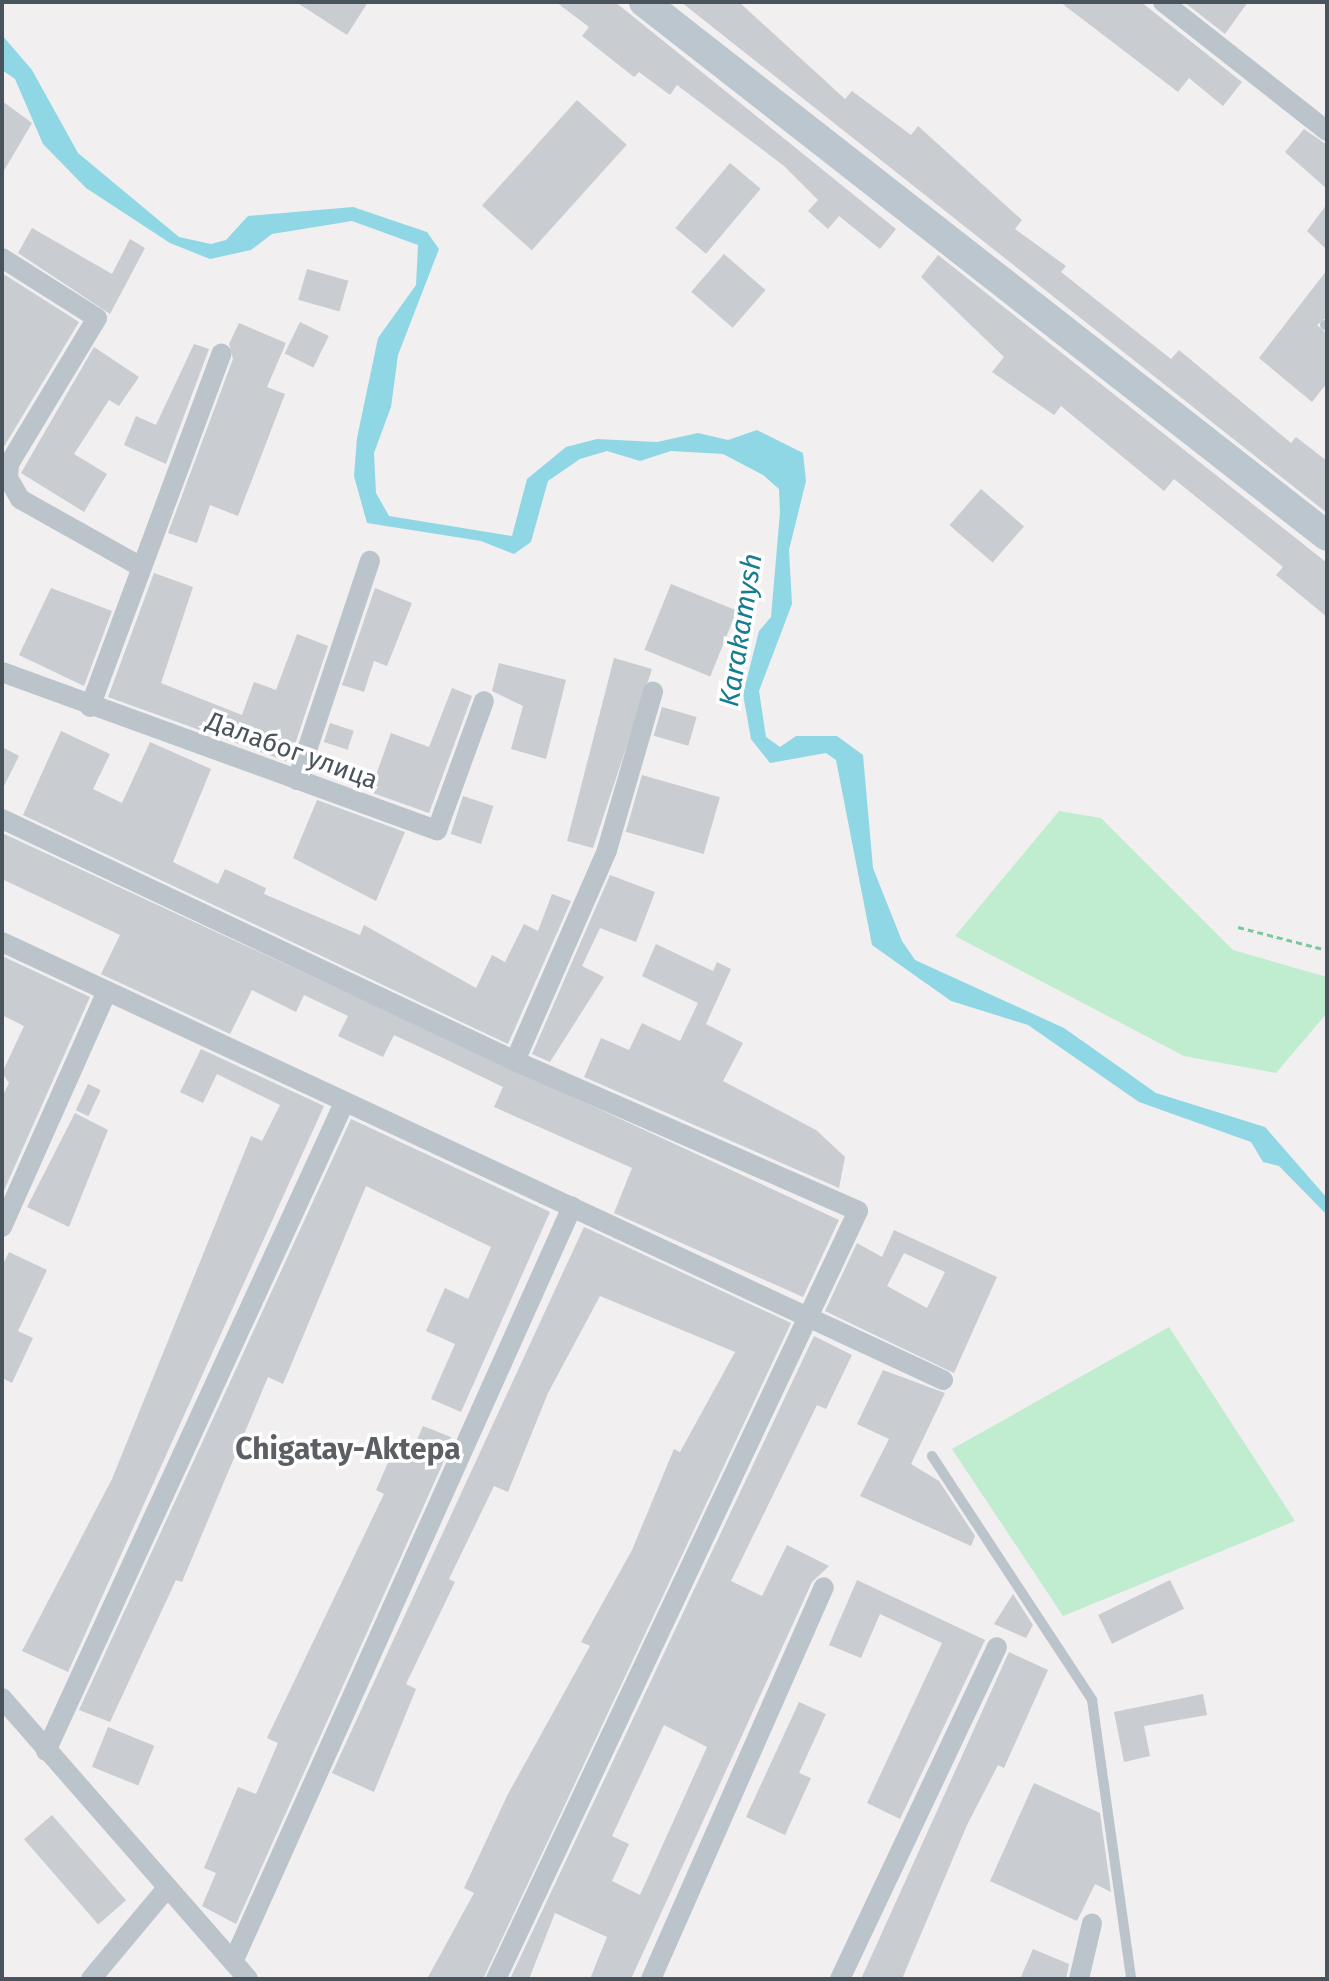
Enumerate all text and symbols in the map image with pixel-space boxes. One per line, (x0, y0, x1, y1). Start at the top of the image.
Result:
water label: Karakamysh (712, 551, 770, 709)
street label: Далабог улица (202, 706, 382, 796)
district label: Chigatay-Aktepa (235, 1431, 461, 1467)

